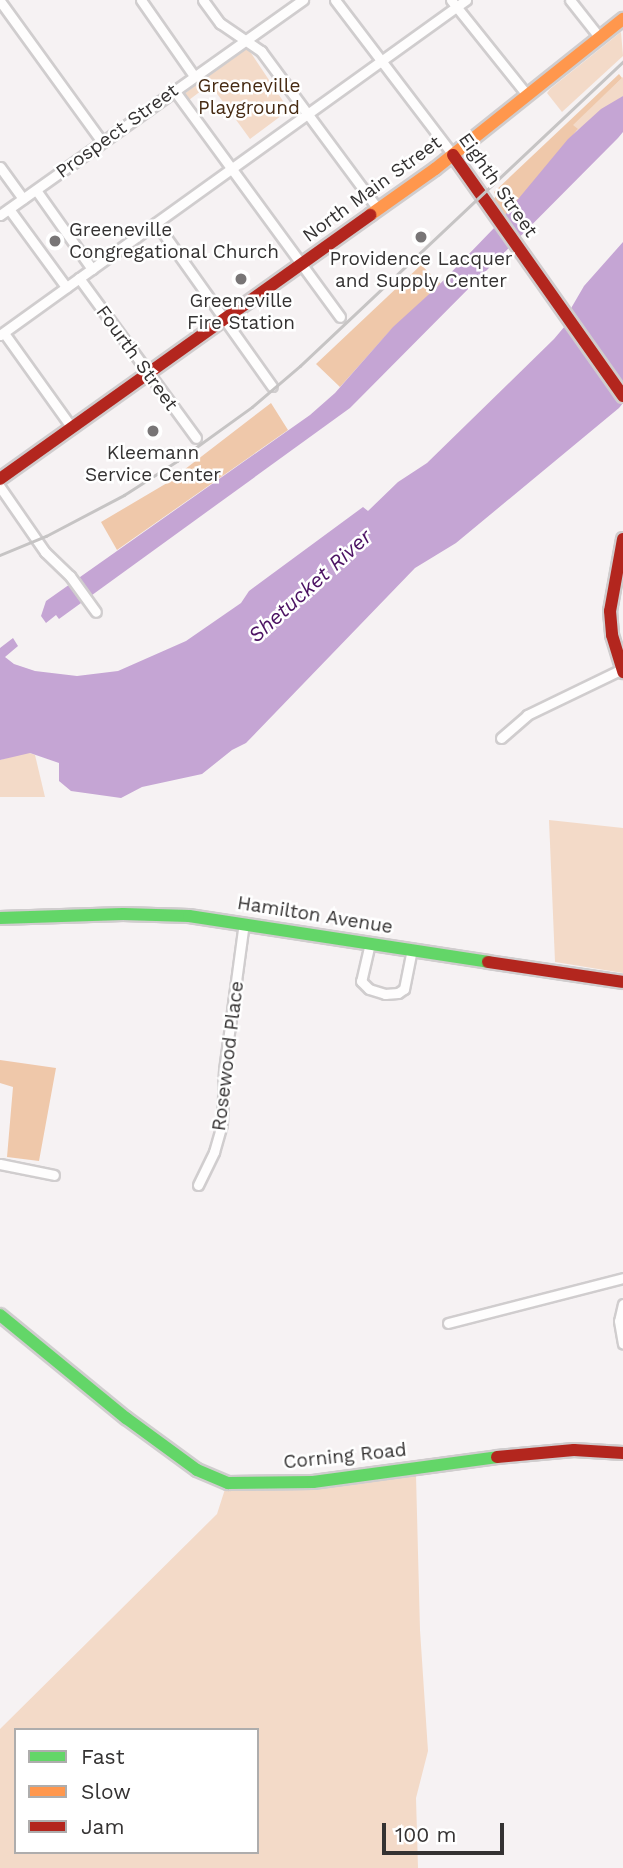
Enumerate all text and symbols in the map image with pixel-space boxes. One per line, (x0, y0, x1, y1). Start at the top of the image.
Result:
park label: Greeneville Playground (197, 75, 301, 119)
street label: Prospect Street (51, 79, 183, 183)
street label: Eighth Street (454, 128, 542, 242)
street label: North Main Street (298, 131, 446, 247)
place label: Greeneville Congregational Church (69, 219, 280, 263)
marker: Providence Lacquer and Supply Center (413, 229, 429, 245)
marker: Greeneville Congregational Church (47, 233, 63, 249)
place label: Providence Lacquer and Supply Center (329, 248, 513, 292)
marker: Greeneville Fire Station (233, 271, 249, 287)
place label: Greeneville Fire Station (187, 290, 295, 334)
street label: Fourth Street (91, 301, 183, 415)
marker: Kleemann Service Center (145, 423, 161, 439)
place label: Kleemann Service Center (85, 442, 221, 486)
water label: Shetucket River (243, 524, 377, 648)
street label: Hamilton Avenue (235, 891, 395, 939)
street label: Rosewood Place (207, 980, 249, 1132)
street label: Corning Road (282, 1438, 408, 1474)
legend (14, 1728, 259, 1854)
text: Fast (81, 1744, 125, 1769)
text: Slow (81, 1779, 131, 1804)
scale bar (385, 1808, 508, 1852)
text: Jam (81, 1814, 124, 1839)
text: 100 m (395, 1822, 457, 1847)

